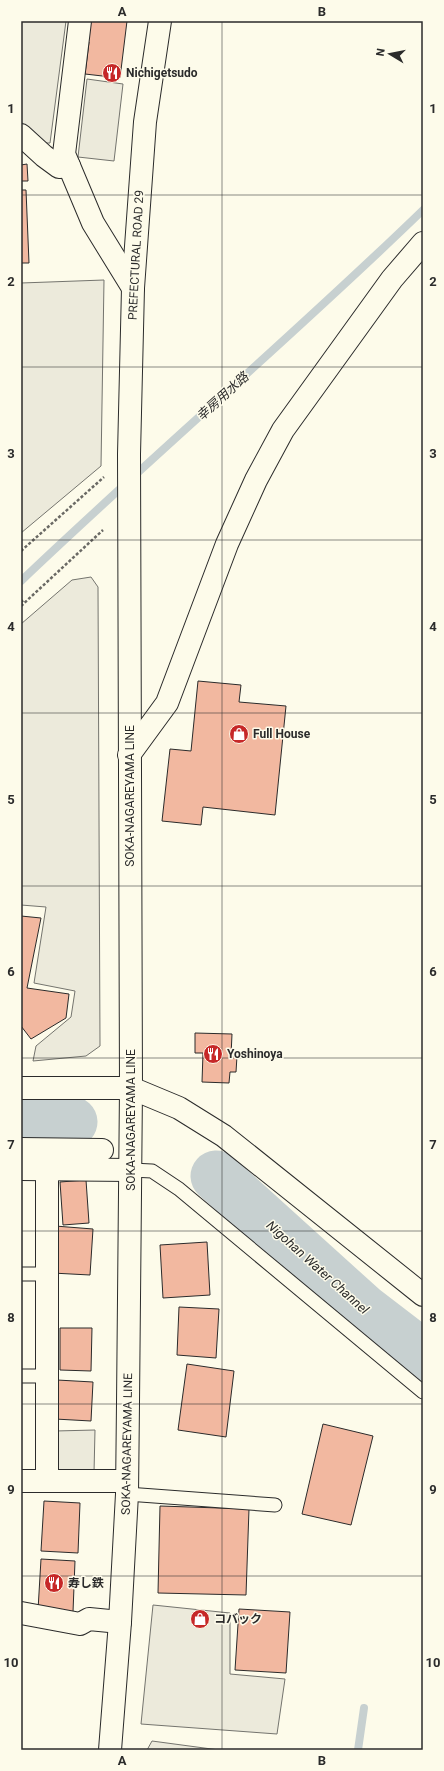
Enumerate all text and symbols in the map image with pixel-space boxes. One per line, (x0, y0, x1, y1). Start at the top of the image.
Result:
text: A (118, 4, 127, 19)
text: B (318, 4, 326, 19)
north arrow (370, 34, 410, 74)
text: N (374, 47, 388, 57)
restaurant icon: Nichigetsudo (101, 62, 123, 84)
place label: Nichigetsudo (126, 66, 198, 80)
text: 1 (7, 101, 15, 116)
text: 1 (429, 101, 437, 116)
street label: PREFECTURAL ROAD 29 (126, 190, 146, 320)
text: 2 (7, 274, 15, 289)
text: 2 (429, 274, 437, 289)
water label: 幸房用水路 (193, 368, 252, 424)
text: 3 (7, 446, 15, 461)
text: 3 (429, 446, 437, 461)
text: 4 (7, 619, 15, 634)
text: 4 (429, 619, 437, 634)
shop icon: Full House (228, 723, 250, 745)
street label: SOKA-NAGAREYAMA LINE (123, 725, 137, 867)
place label: Full House (253, 727, 311, 741)
text: 5 (7, 792, 15, 807)
text: 5 (429, 792, 437, 807)
text: 6 (7, 964, 15, 979)
text: 6 (429, 964, 437, 979)
restaurant icon: Yoshinoya (202, 1043, 224, 1065)
place label: Yoshinoya (227, 1047, 283, 1061)
street label: SOKA-NAGAREYAMA LINE (124, 1049, 138, 1191)
text: 7 (7, 1137, 15, 1152)
text: 7 (429, 1137, 437, 1152)
water label: Nigohan Water Channel (264, 1218, 372, 1318)
text: 8 (7, 1310, 15, 1325)
text: 8 (429, 1310, 437, 1325)
street label: SOKA-NAGAREYAMA LINE (119, 1373, 135, 1515)
text: 9 (7, 1482, 15, 1497)
text: 9 (429, 1482, 437, 1497)
restaurant icon: 寿し鉄 (43, 1572, 65, 1594)
place label: 寿し鉄 (68, 1576, 104, 1590)
shop icon: コバック (189, 1608, 211, 1630)
place label: コバック (214, 1612, 262, 1626)
text: 10 (4, 1655, 18, 1670)
text: 10 (426, 1655, 440, 1670)
text: A (118, 1753, 127, 1768)
text: B (318, 1753, 326, 1768)

